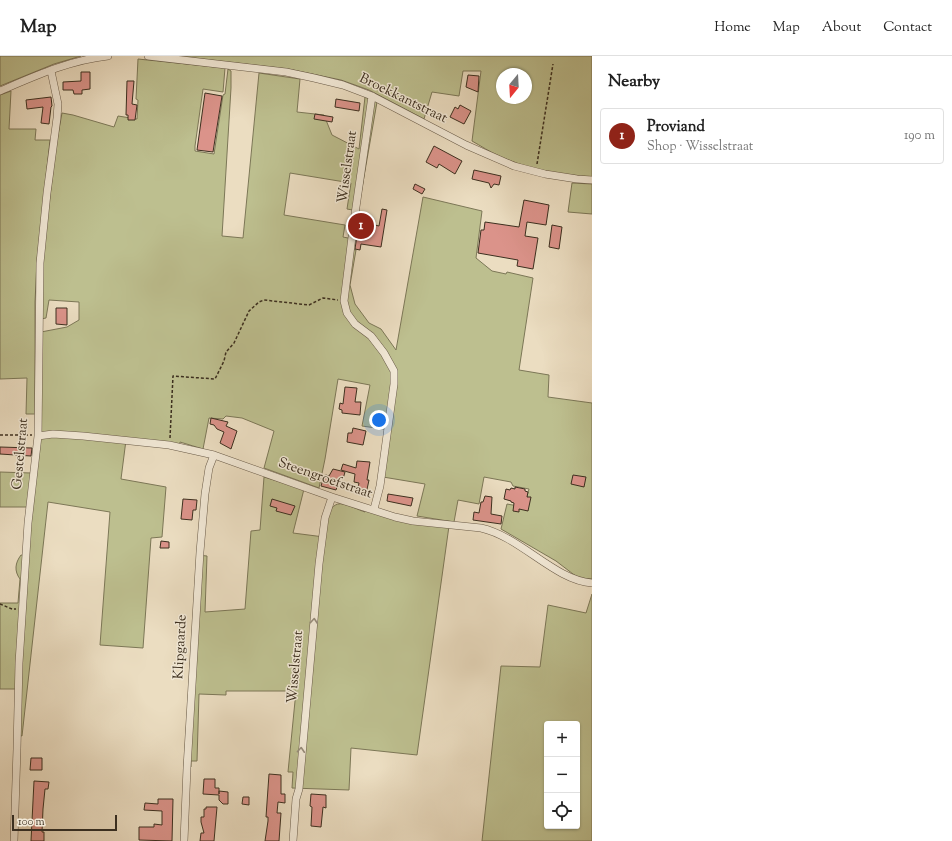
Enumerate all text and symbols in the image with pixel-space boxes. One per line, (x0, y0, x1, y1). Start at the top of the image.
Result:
text: Map (20, 14, 57, 41)
text: Home (714, 18, 751, 38)
text: Map (773, 18, 800, 38)
text: About (822, 18, 861, 38)
text: Contact (883, 18, 932, 38)
north arrow (496, 68, 532, 104)
street label: Broekkantstraat (356, 69, 451, 129)
text: Nearby (608, 70, 660, 94)
text: Proviand (647, 117, 705, 138)
text: 1 (620, 127, 624, 145)
text: 190 m (904, 127, 935, 145)
street label: Wisselstraat (333, 129, 363, 205)
text: Shop · Wisselstraat (647, 138, 753, 156)
pin: 1 (348, 211, 374, 241)
your location (369, 410, 389, 430)
street label: Gestelstraat (8, 417, 34, 491)
street label: Steengroefstraat (275, 454, 375, 505)
street label: Klipgaarde (169, 614, 193, 680)
one-way arrow (309, 618, 318, 624)
street label: Wisselstraat (283, 629, 309, 704)
map controls (544, 721, 580, 829)
button: + (544, 721, 580, 757)
one-way arrow (297, 747, 306, 753)
button: − (544, 757, 580, 793)
button: locate (544, 793, 580, 829)
scale bar (12, 813, 117, 832)
text: 100 m (18, 814, 45, 830)

